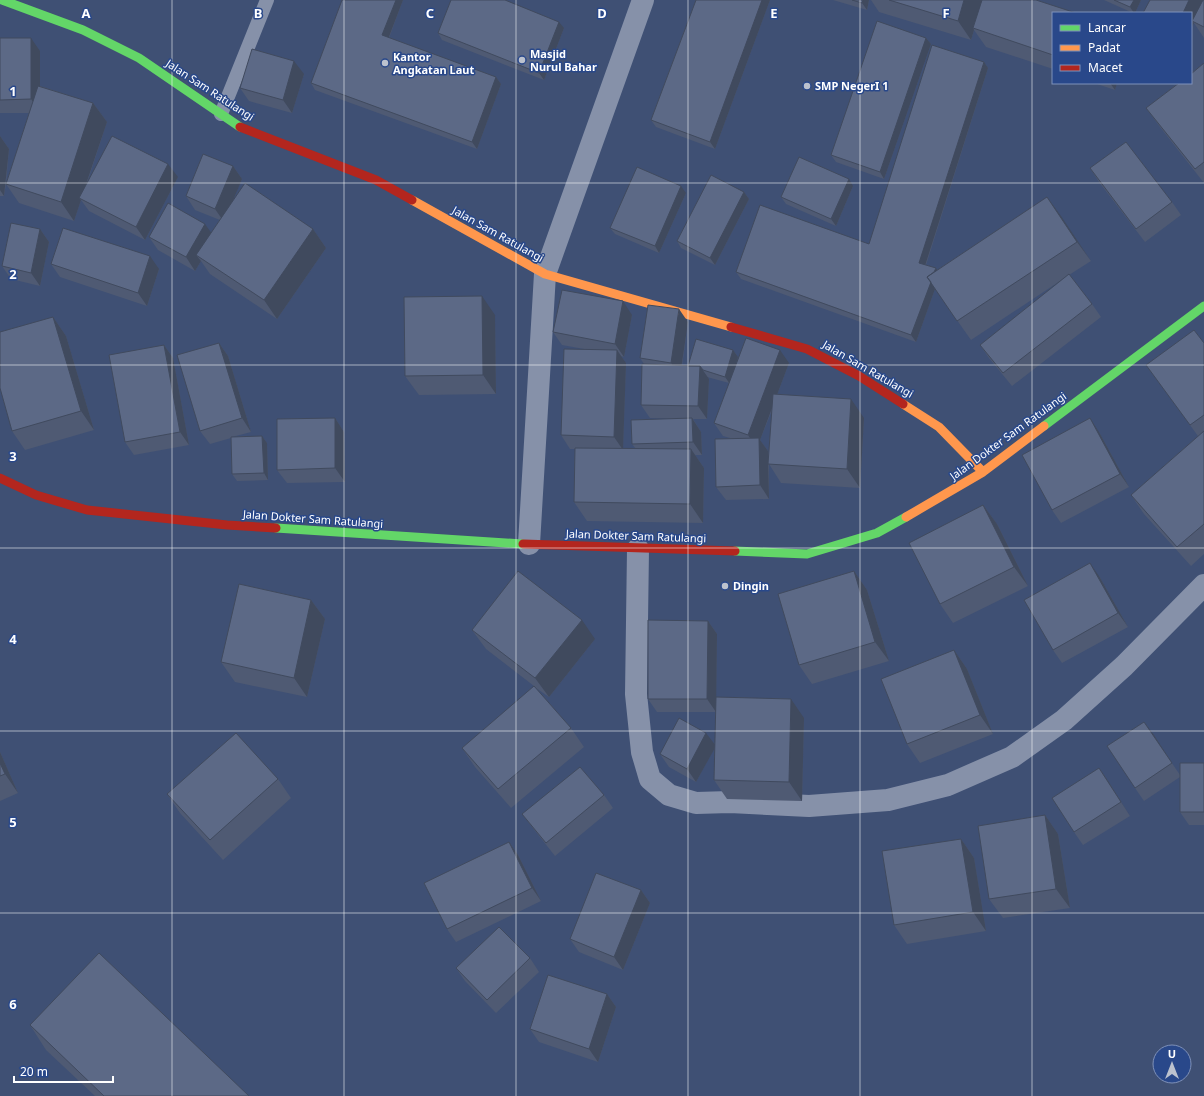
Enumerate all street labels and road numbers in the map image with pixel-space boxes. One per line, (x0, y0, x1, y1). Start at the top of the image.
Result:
street label: Jalan Sam Ratulangi (162, 55, 257, 124)
street label: Jalan Sam Ratulangi (449, 202, 547, 265)
street label: Jalan Sam Ratulangi (819, 336, 916, 401)
street label: Jalan Dokter Sam Ratulangi (946, 388, 1069, 484)
street label: Jalan Dokter Sam Ratulangi (241, 506, 384, 531)
street label: Jalan Dokter Sam Ratulangi (565, 526, 707, 545)

